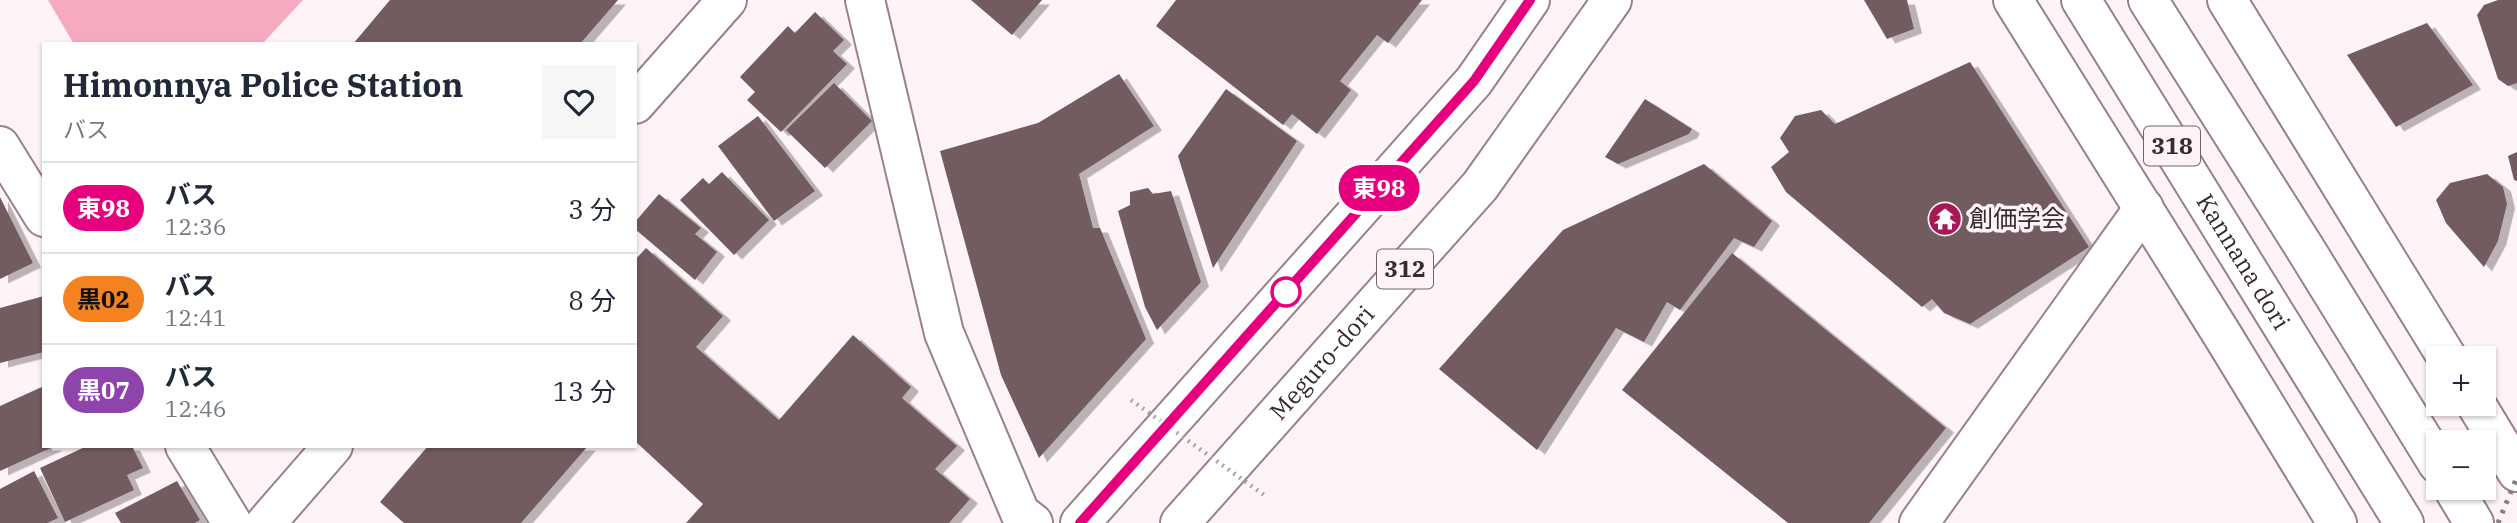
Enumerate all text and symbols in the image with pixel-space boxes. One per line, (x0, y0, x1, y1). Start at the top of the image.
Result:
text: Himonnya Police Station (63, 63, 463, 106)
button: heart (542, 65, 616, 139)
text: バス (63, 114, 109, 144)
road number: 318 (2144, 127, 2200, 166)
line badge: 東98 (1339, 165, 1419, 211)
text: 東98 (1353, 172, 1405, 204)
text: バス (165, 177, 217, 211)
street label: Kannana dori (2190, 188, 2298, 335)
text: 東98 (77, 192, 130, 224)
text: 3 分 (568, 192, 616, 226)
temple icon: 創価学会 (1926, 200, 1964, 238)
place label: 創価学会 (1969, 202, 2065, 234)
text: 12:36 (165, 211, 227, 241)
road number: 312 (1377, 250, 1433, 288)
text: バス (165, 268, 217, 302)
unlabelled marker (1271, 277, 1301, 307)
text: 黒02 (77, 283, 130, 315)
text: 8 分 (568, 283, 616, 317)
street label: Meguro-dori (1262, 299, 1381, 426)
text: 12:41 (165, 302, 227, 332)
map controls (2426, 346, 2496, 500)
button: + (2426, 346, 2496, 416)
text: バス (165, 359, 217, 393)
text: 黒07 (77, 374, 130, 406)
text: 13 分 (553, 374, 616, 408)
text: 12:46 (165, 393, 227, 423)
button: − (2426, 430, 2496, 500)

